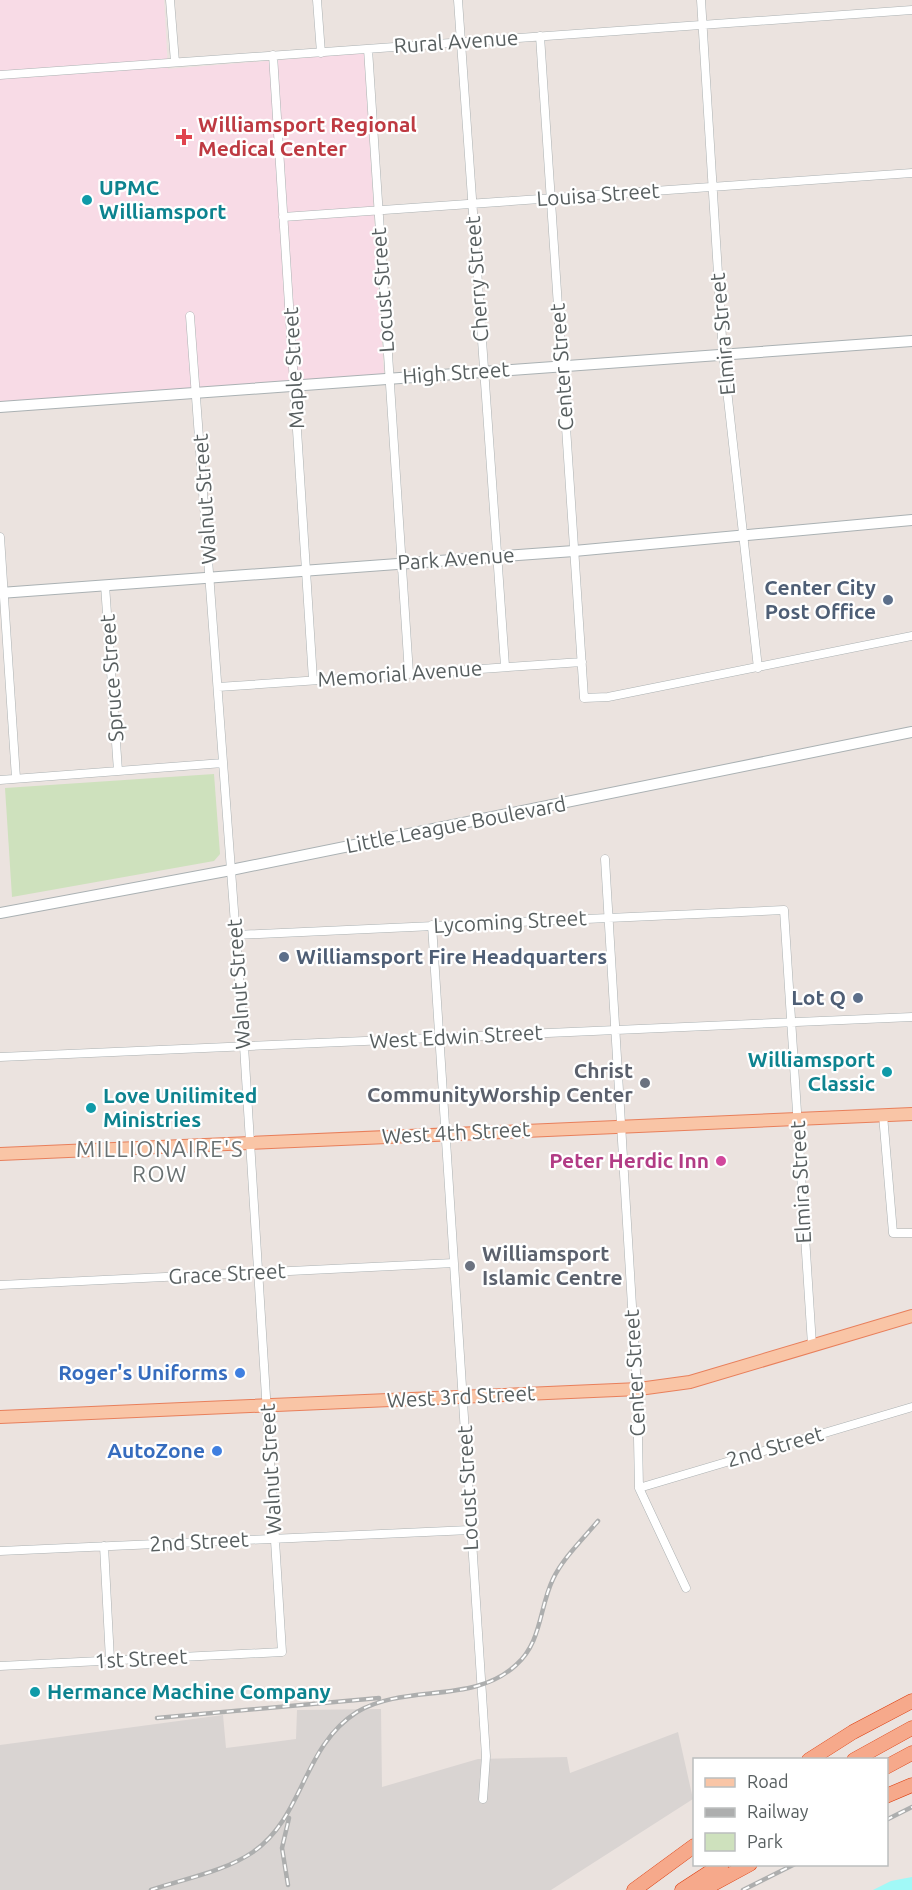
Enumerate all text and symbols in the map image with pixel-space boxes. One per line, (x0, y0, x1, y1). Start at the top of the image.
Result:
street label: Rural Avenue (393, 25, 519, 57)
place label: Williamsport Regional Medical Center (198, 112, 417, 160)
marker: Williamsport Regional Medical Center (175, 128, 193, 146)
place label: UPMC Williamsport (99, 175, 226, 223)
street label: Louisa Street (536, 178, 660, 210)
marker: UPMC Williamsport (80, 193, 94, 207)
street label: Cherry Street (460, 215, 492, 343)
street label: Locust Street (366, 227, 398, 354)
street label: Elmira Street (705, 272, 739, 396)
street label: Center Street (545, 303, 577, 432)
street label: Maple Street (278, 307, 308, 430)
street label: High Street (402, 356, 510, 388)
street label: Walnut Street (187, 433, 221, 565)
street label: Park Avenue (397, 542, 515, 574)
place label: Center City Post Office (764, 575, 876, 623)
marker: Center City Post Office (881, 593, 895, 607)
street label: Spruce Street (95, 613, 127, 743)
street label: Memorial Avenue (317, 655, 483, 691)
street label: Little League Boulevard (344, 791, 568, 857)
street label: Lycoming Street (433, 905, 587, 937)
street label: Walnut Street (221, 918, 255, 1050)
place label: Williamsport Fire Headquarters (296, 944, 607, 968)
marker: Williamsport Fire Headquarters (277, 950, 291, 964)
place label: Lot Q (791, 985, 846, 1009)
marker: Lot Q (851, 991, 865, 1005)
street label: West Edwin Street (369, 1019, 543, 1053)
place label: Williamsport Classic (748, 1047, 875, 1095)
place label: Christ CommunityWorship Center (367, 1058, 633, 1106)
marker: Williamsport Classic (880, 1065, 894, 1079)
marker: Christ CommunityWorship Center (638, 1076, 652, 1090)
place label: Love Unilimited Ministries (103, 1083, 257, 1131)
marker: Love Unilimited Ministries (84, 1101, 98, 1115)
street label: West 4th Street (381, 1116, 531, 1148)
street label: Elmira Street (785, 1120, 815, 1244)
district label: MILLIONAIRE'S ROW (76, 1136, 244, 1186)
place label: Peter Herdic Inn (549, 1148, 709, 1172)
marker: Peter Herdic Inn (714, 1154, 728, 1168)
place label: Williamsport Islamic Centre (482, 1241, 623, 1289)
street label: Grace Street (168, 1258, 286, 1288)
marker: Williamsport Islamic Centre (463, 1259, 477, 1273)
street label: Center Street (619, 1309, 649, 1437)
place label: Roger's Uniforms (58, 1360, 228, 1384)
marker: Roger's Uniforms (233, 1366, 247, 1380)
street label: West 3rd Street (386, 1380, 536, 1412)
street label: Walnut Street (255, 1403, 285, 1535)
street label: 2nd Street (724, 1421, 826, 1471)
street label: Locust Street (452, 1425, 482, 1551)
place label: AutoZone (107, 1438, 205, 1462)
marker: AutoZone (210, 1444, 224, 1458)
street label: 2nd Street (149, 1526, 249, 1556)
street label: 1st Street (94, 1644, 188, 1672)
place label: Hermance Machine Company (47, 1679, 331, 1703)
marker: Hermance Machine Company (28, 1685, 42, 1699)
legend (693, 1758, 888, 1866)
text: Road (747, 1771, 789, 1791)
text: Railway (747, 1801, 809, 1821)
text: Park (747, 1831, 783, 1851)

